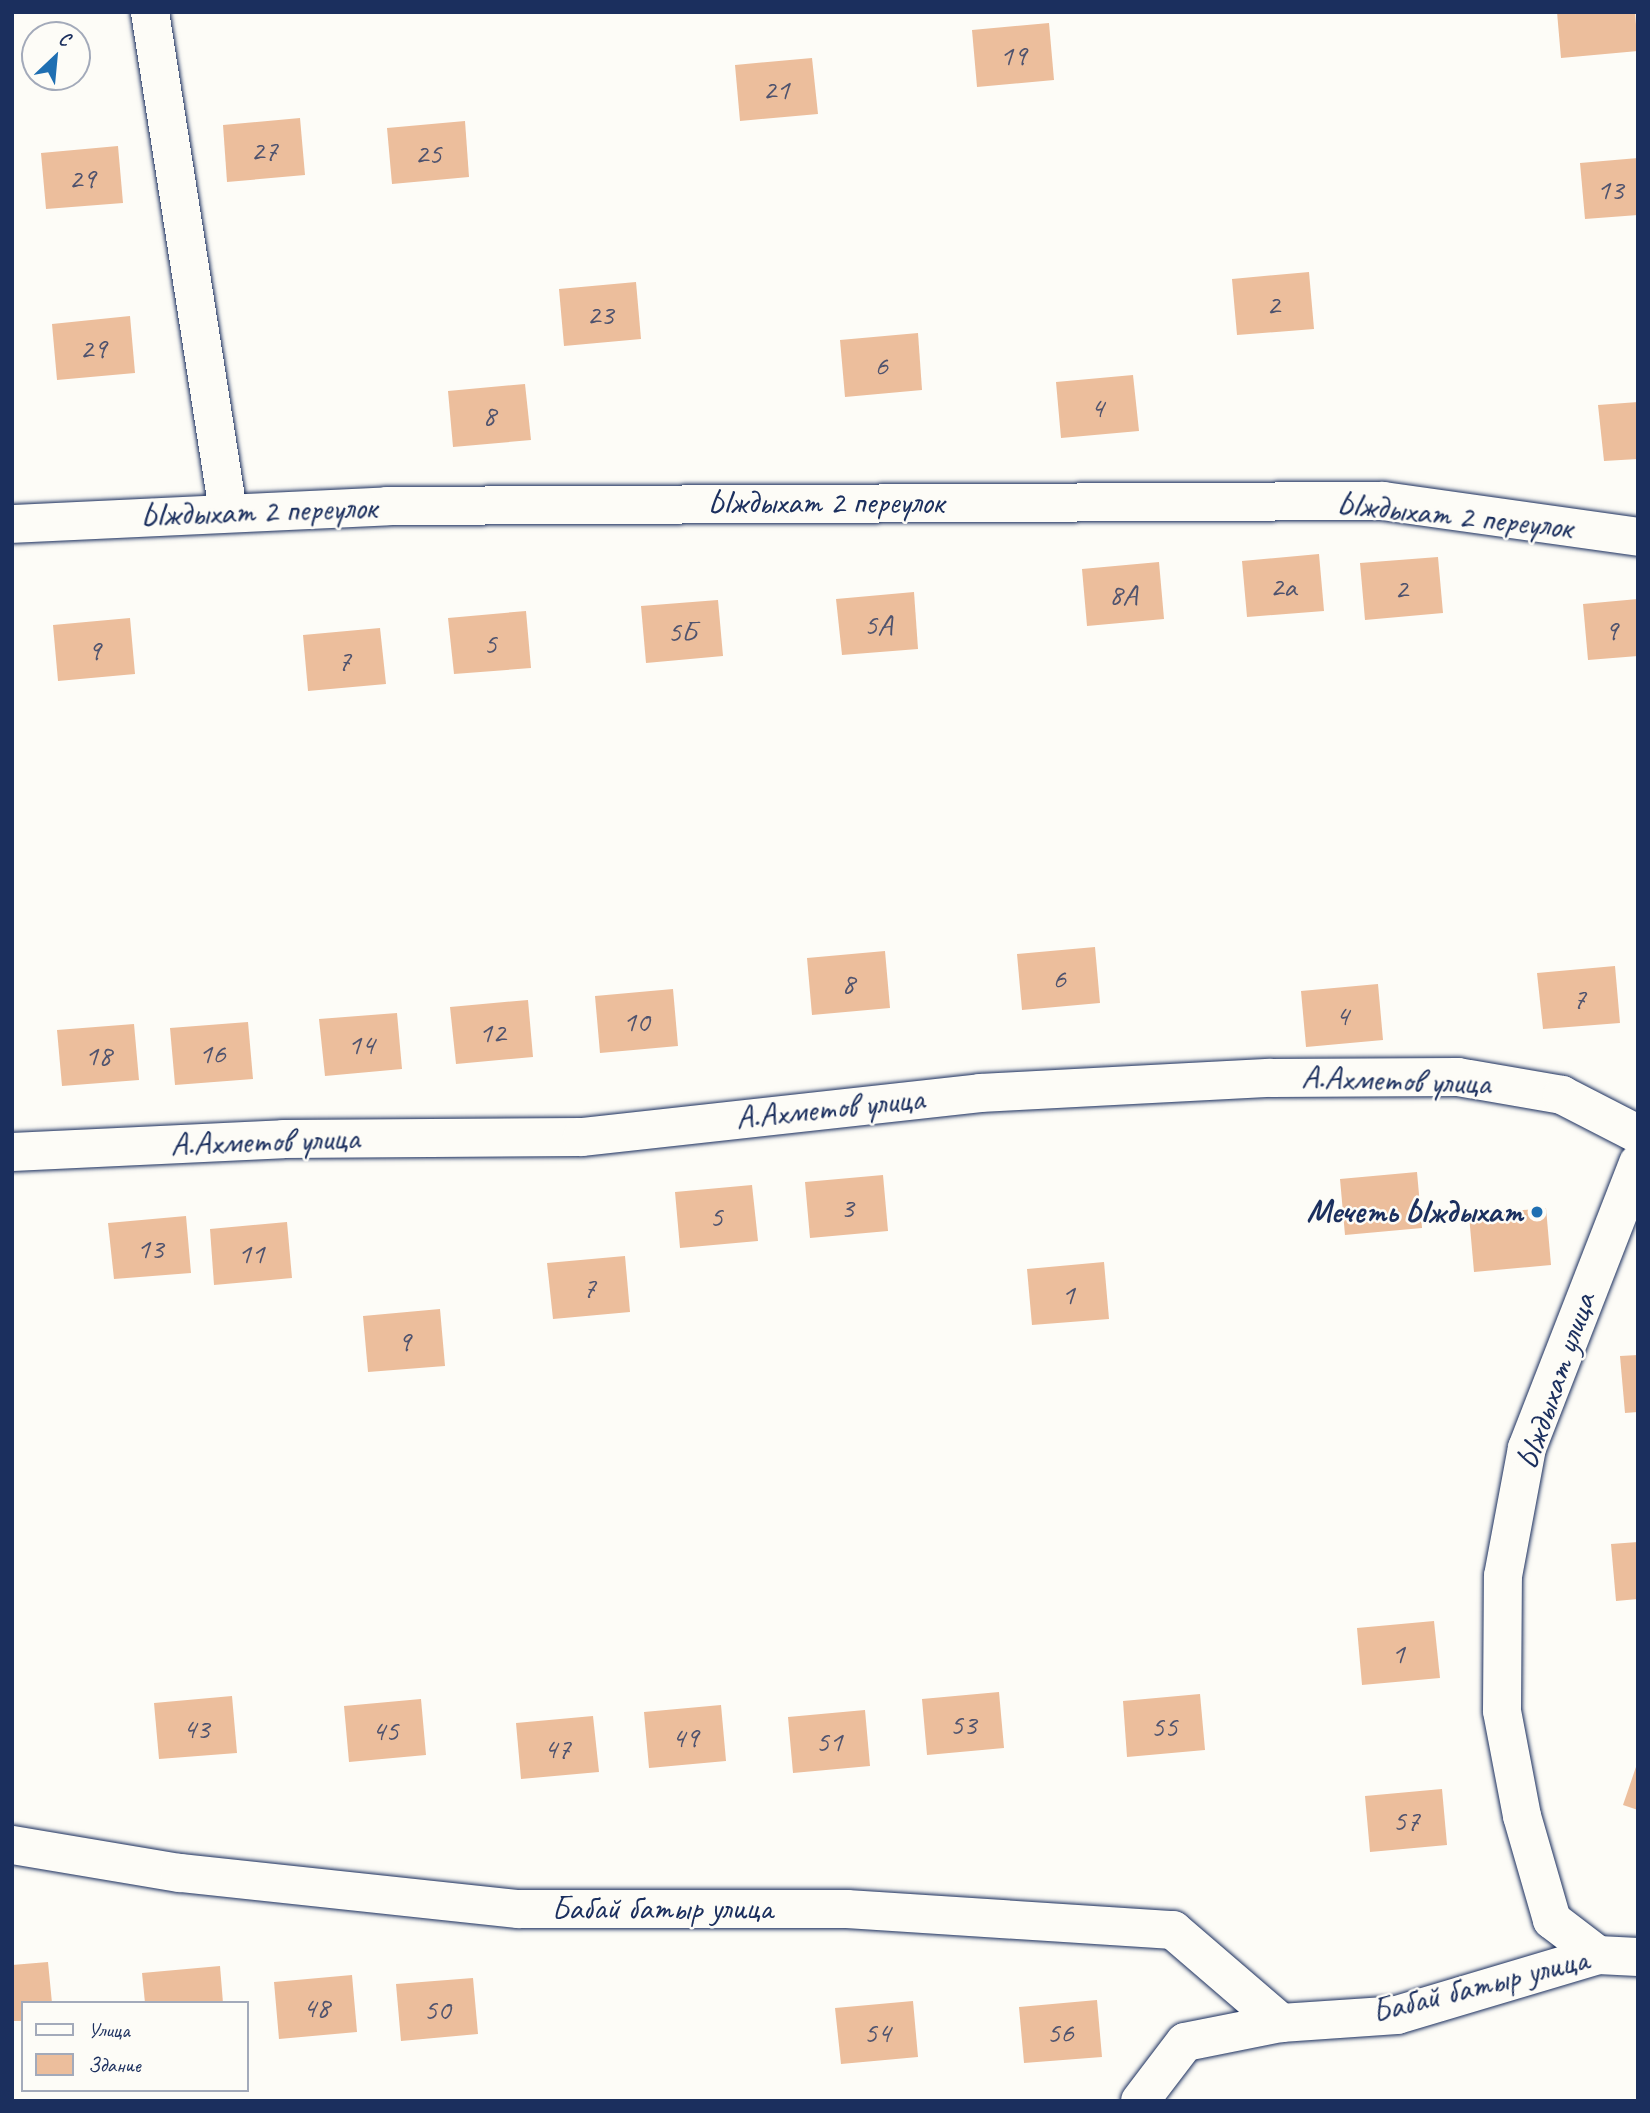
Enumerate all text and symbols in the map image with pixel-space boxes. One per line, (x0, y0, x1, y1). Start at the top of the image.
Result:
north arrow (21, 21, 91, 91)
text: С (55, 26, 74, 52)
house number: 19 (1000, 37, 1026, 73)
house number: 21 (763, 71, 789, 107)
house number: 27 (251, 132, 277, 168)
house number: 25 (415, 135, 441, 171)
house number: 29 (69, 160, 95, 196)
house number: 13 (1597, 171, 1623, 207)
house number: 2 (1266, 286, 1280, 322)
house number: 23 (587, 296, 613, 332)
house number: 29 (80, 330, 106, 366)
house number: 6 (874, 347, 888, 383)
house number: 4 (1090, 389, 1104, 425)
house number: 8 (482, 397, 496, 433)
street label: Ыждыхат 2 переулок (708, 483, 944, 523)
street label: Ыждыхат 2 переулок (1336, 484, 1574, 548)
street label: Ыждыхат 2 переулок (141, 488, 377, 536)
house number: 2a (1270, 568, 1296, 604)
house number: 2 (1394, 570, 1408, 606)
house number: 8A (1109, 576, 1137, 612)
house number: 5A (864, 606, 892, 642)
house number: 9 (1604, 612, 1618, 648)
house number: 5Б (668, 613, 696, 649)
house number: 5 (483, 625, 497, 661)
house number: 9 (87, 632, 101, 668)
house number: 7 (337, 642, 351, 678)
house number: 6 (1052, 960, 1066, 996)
house number: 8 (841, 965, 855, 1001)
house number: 7 (1572, 980, 1586, 1016)
house number: 4 (1335, 997, 1349, 1033)
house number: 10 (623, 1003, 649, 1039)
house number: 12 (479, 1014, 505, 1050)
house number: 14 (348, 1026, 374, 1062)
house number: 16 (199, 1035, 225, 1071)
house number: 18 (85, 1037, 111, 1073)
street label: А.Ахметов улица (1299, 1058, 1493, 1104)
street label: А.Ахметов улица (732, 1079, 928, 1139)
street label: А.Ахметов улица (168, 1119, 362, 1165)
house number: 3 (840, 1189, 854, 1225)
place label: Мечеть Ыждыхат (1306, 1192, 1523, 1232)
house number: 5 (709, 1198, 723, 1234)
marker: Мечеть Ыждыхат (1529, 1204, 1545, 1220)
house number: 13 (137, 1230, 163, 1266)
house number: 11 (238, 1235, 264, 1271)
house number: 7 (582, 1269, 596, 1305)
house number: 1 (1061, 1276, 1075, 1312)
street label: Ыждыхат улица (1507, 1287, 1605, 1475)
house number: 9 (397, 1323, 411, 1359)
house number: 1 (1391, 1635, 1405, 1671)
house number: 53 (950, 1706, 976, 1742)
house number: 55 (1151, 1708, 1177, 1744)
house number: 43 (183, 1710, 209, 1746)
house number: 45 (372, 1712, 398, 1748)
house number: 49 (672, 1719, 698, 1755)
house number: 51 (816, 1723, 842, 1759)
house number: 47 (544, 1730, 570, 1766)
house number: 57 (1393, 1802, 1419, 1838)
street label: Бабай батыр улица (551, 1889, 773, 1929)
street label: Бабай батыр улица (1367, 1940, 1593, 2032)
house number: 48 (303, 1989, 329, 2025)
house number: 50 (424, 1991, 450, 2027)
legend (21, 2001, 248, 2092)
house number: 54 (864, 2014, 890, 2050)
house number: 56 (1047, 2014, 1073, 2050)
text: Улица (88, 2017, 130, 2043)
text: Здание (88, 2052, 141, 2078)

